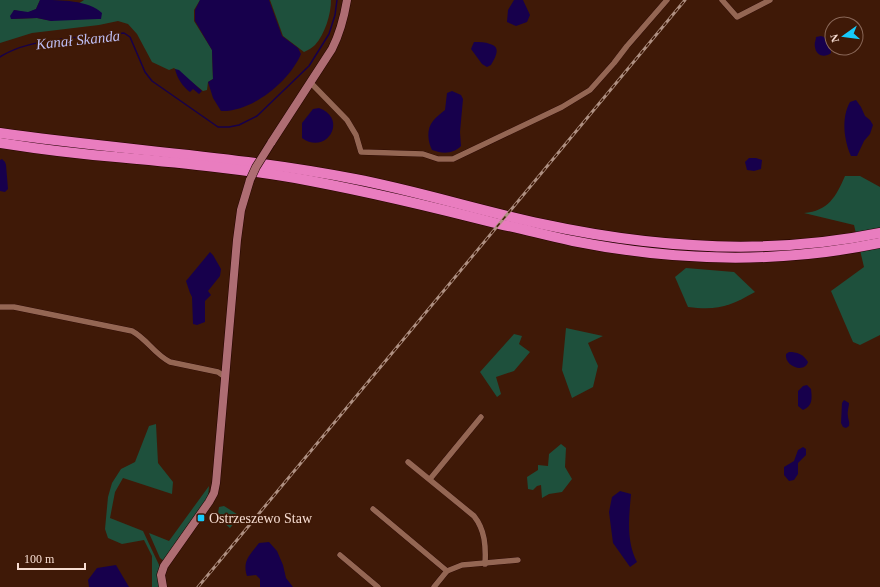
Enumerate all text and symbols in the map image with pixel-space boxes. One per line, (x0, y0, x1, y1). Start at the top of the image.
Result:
north arrow (824, 16, 864, 56)
water label: Kanał Skanda (34, 28, 121, 52)
text: N (828, 33, 841, 44)
place label: Ostrzeszewo Staw (209, 511, 313, 526)
marker: Ostrzeszewo Staw (196, 513, 206, 523)
scale bar (18, 545, 85, 571)
text: 100 m (24, 552, 55, 566)

